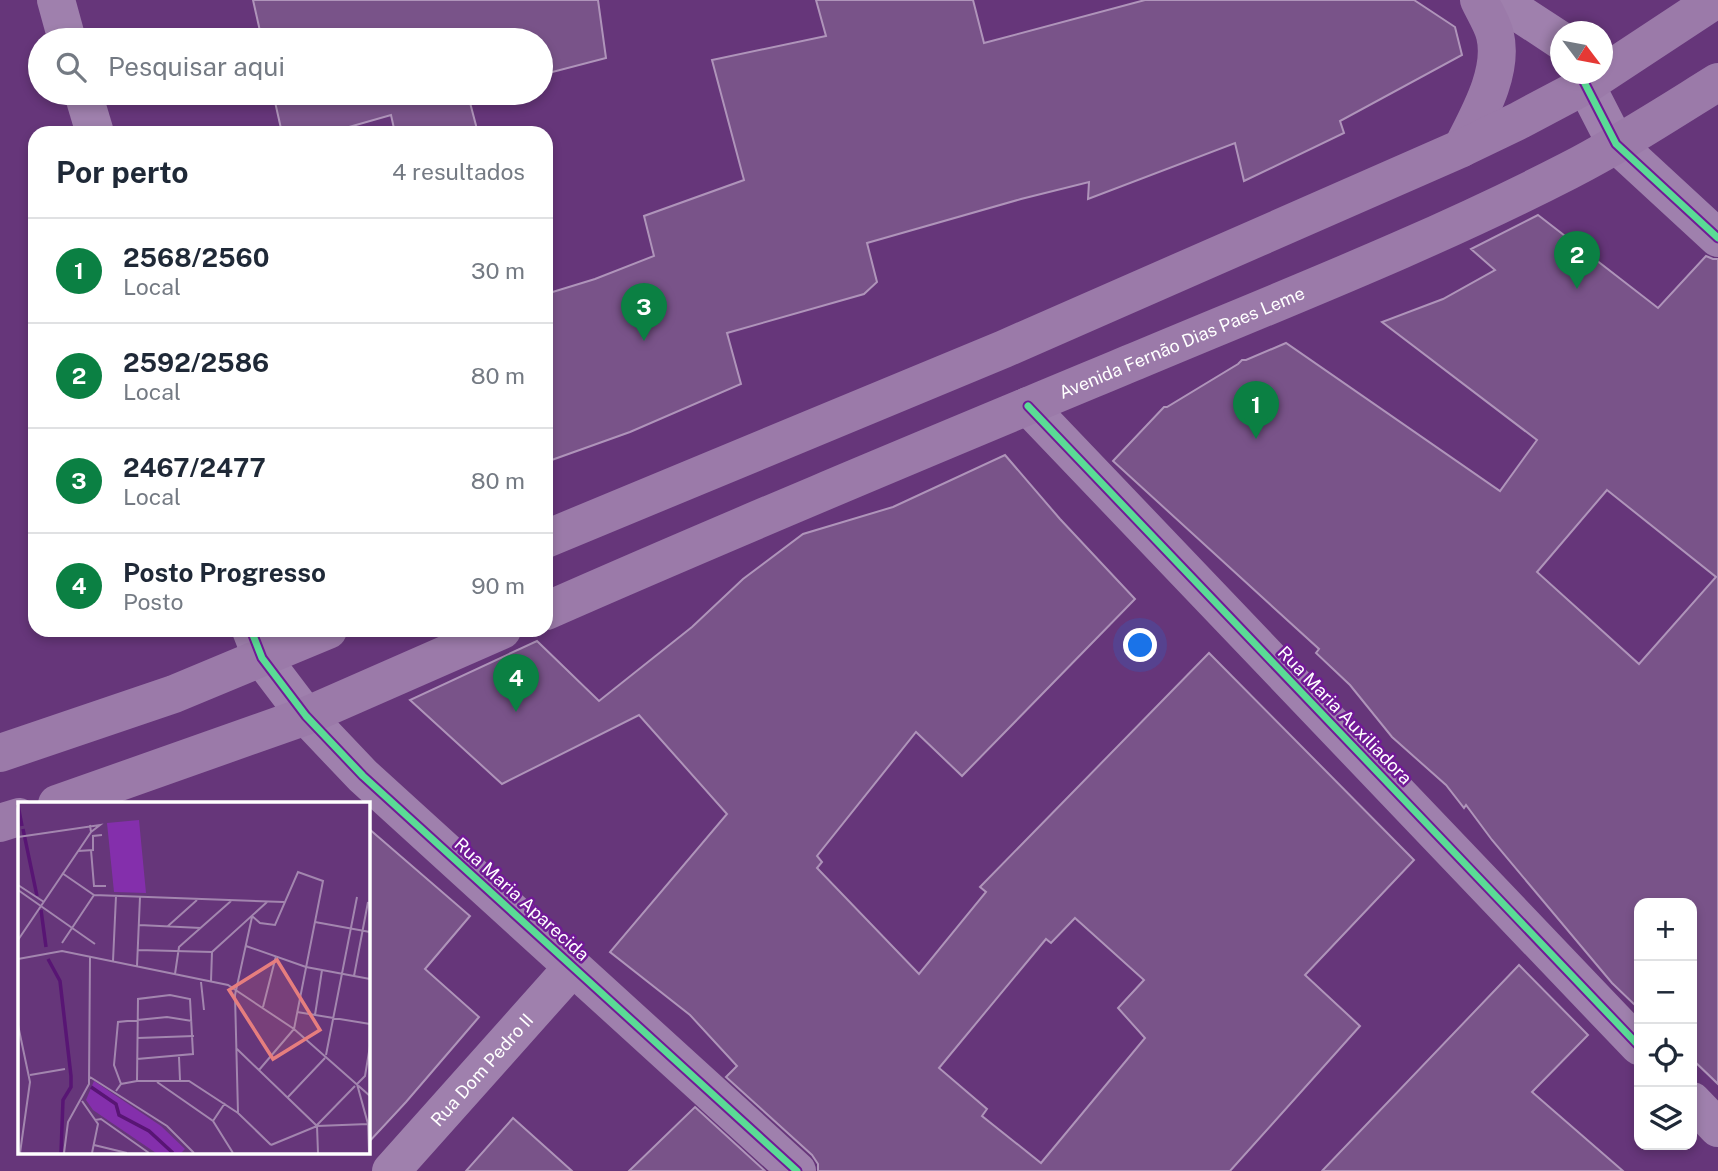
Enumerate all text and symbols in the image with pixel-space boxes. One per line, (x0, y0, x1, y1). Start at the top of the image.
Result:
north arrow (1550, 21, 1613, 84)
search box (28, 28, 553, 105)
icon: search (52, 48, 90, 86)
text: Pesquisar aqui (108, 51, 285, 82)
text: Por perto (56, 154, 188, 190)
text: 4 resultados (392, 158, 525, 185)
pin: 2 (1554, 231, 1600, 289)
text: 2568/2560 (123, 242, 269, 273)
text: 1 (74, 257, 84, 284)
text: 30 m (471, 257, 525, 284)
text: Local (123, 273, 181, 300)
street label: Avenida Fernão Dias Paes Leme (1055, 282, 1308, 403)
pin: 3 (621, 283, 667, 341)
text: 2592/2586 (123, 347, 269, 378)
text: 2 (72, 362, 86, 389)
text: 80 m (471, 362, 525, 389)
text: Local (123, 378, 181, 405)
pin: 1 (1233, 381, 1279, 439)
text: 2467/2477 (123, 452, 266, 483)
text: 3 (71, 467, 87, 494)
text: 80 m (471, 467, 525, 494)
text: Local (123, 483, 181, 510)
text: Posto Progresso (123, 557, 326, 588)
text: 4 (71, 572, 87, 599)
text: 90 m (471, 572, 525, 599)
text: Posto (123, 588, 183, 615)
your location (1123, 628, 1157, 662)
street label: Rua Maria Auxiliadora (1274, 642, 1416, 788)
pin: 4 (493, 654, 539, 712)
inset map (18, 802, 369, 1154)
street label: Rua Maria Aparecida (450, 833, 594, 965)
map controls (1634, 898, 1697, 1150)
button: + (1634, 898, 1697, 961)
button: − (1634, 961, 1697, 1024)
street label: Rua Dom Pedro II (426, 1009, 537, 1130)
button: locate (1634, 1024, 1697, 1087)
button: layers (1634, 1087, 1697, 1150)

